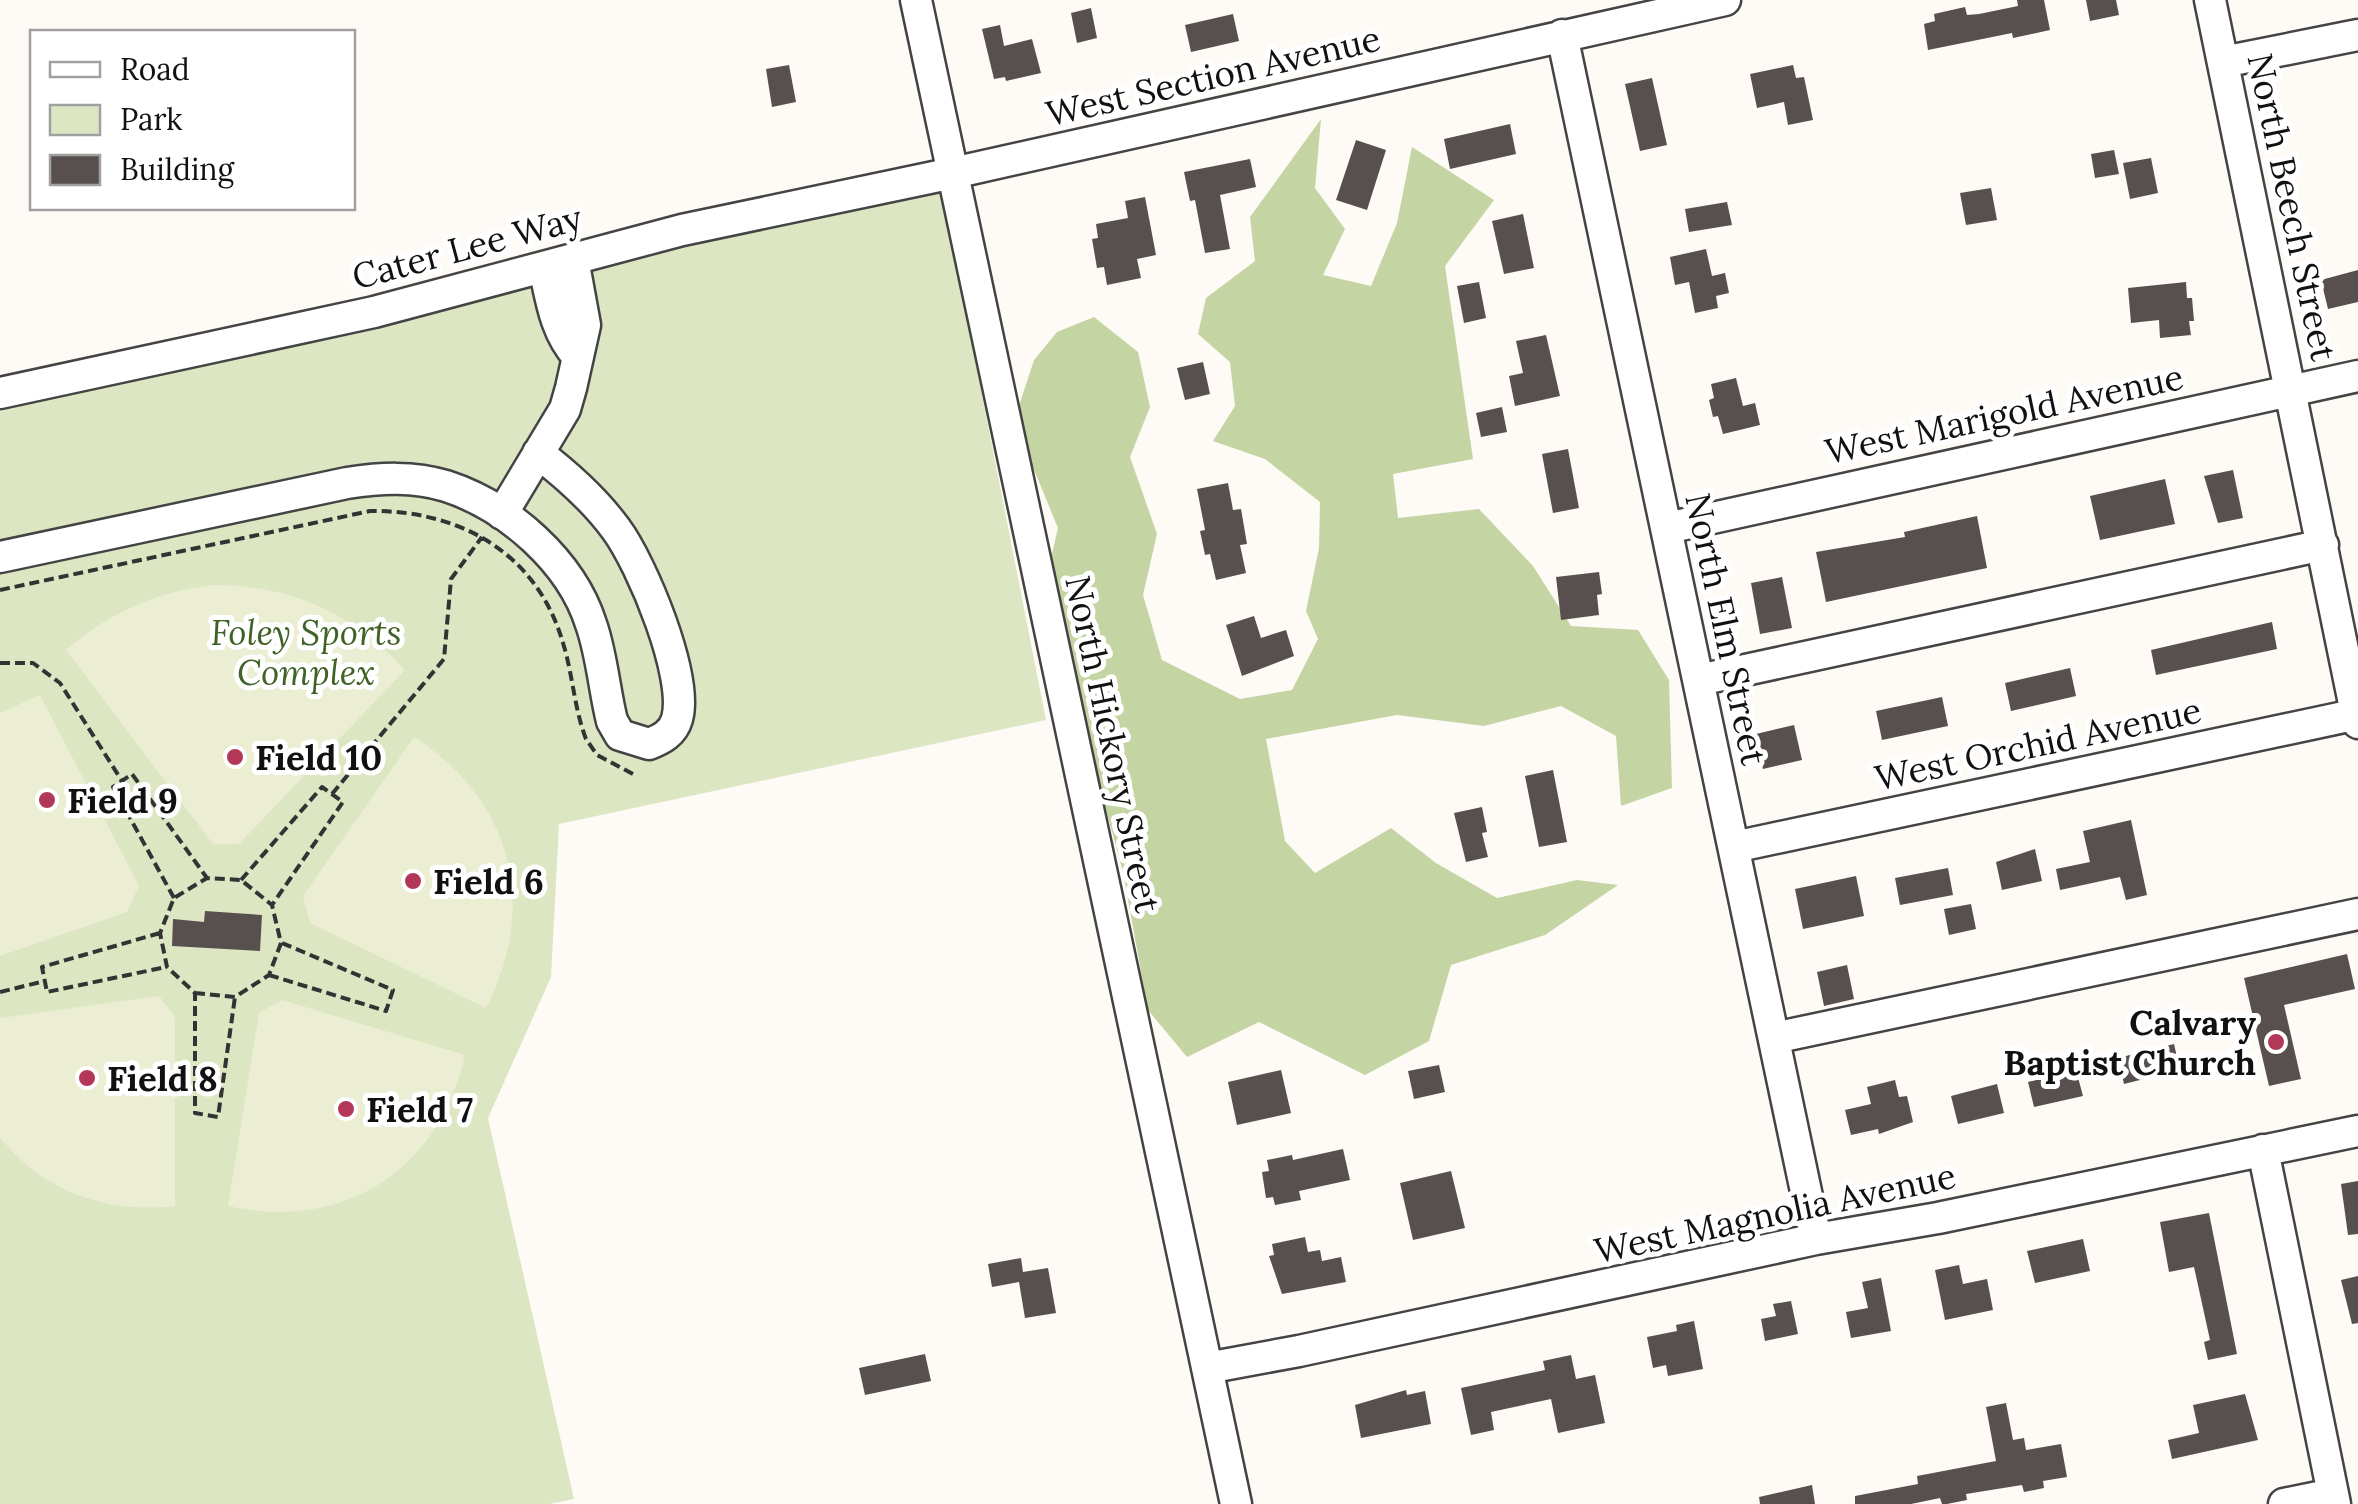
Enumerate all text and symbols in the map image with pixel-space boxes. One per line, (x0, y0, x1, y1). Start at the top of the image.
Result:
street label: West Section Avenue (1042, 16, 1384, 136)
legend (30, 30, 355, 210)
street label: North Beech Street (2237, 49, 2347, 365)
text: Road (120, 50, 190, 88)
text: Park (120, 100, 182, 138)
text: Building (120, 150, 236, 189)
street label: Cater Lee Way (347, 195, 587, 299)
street label: West Marigold Avenue (1821, 354, 2187, 474)
street label: North Elm Street (1675, 489, 1777, 770)
street label: North Hickory Street (1055, 572, 1171, 917)
park label: Foley Sports Complex (210, 610, 402, 695)
street label: West Orchid Avenue (1871, 687, 2205, 801)
place label: Field 10 (255, 735, 382, 780)
marker: Field 10 (224, 746, 246, 768)
place label: Field 9 (67, 778, 178, 823)
marker: Field 9 (36, 789, 58, 811)
place label: Field 6 (433, 859, 544, 904)
marker: Field 6 (402, 870, 424, 892)
place label: Calvary Baptist Church (2003, 1000, 2257, 1085)
marker: Calvary Baptist Church (2265, 1031, 2287, 1053)
place label: Field 8 (107, 1056, 218, 1101)
marker: Field 8 (76, 1067, 98, 1089)
place label: Field 7 (366, 1087, 473, 1132)
marker: Field 7 (335, 1098, 357, 1120)
street label: West Magnolia Avenue (1590, 1153, 1960, 1273)

